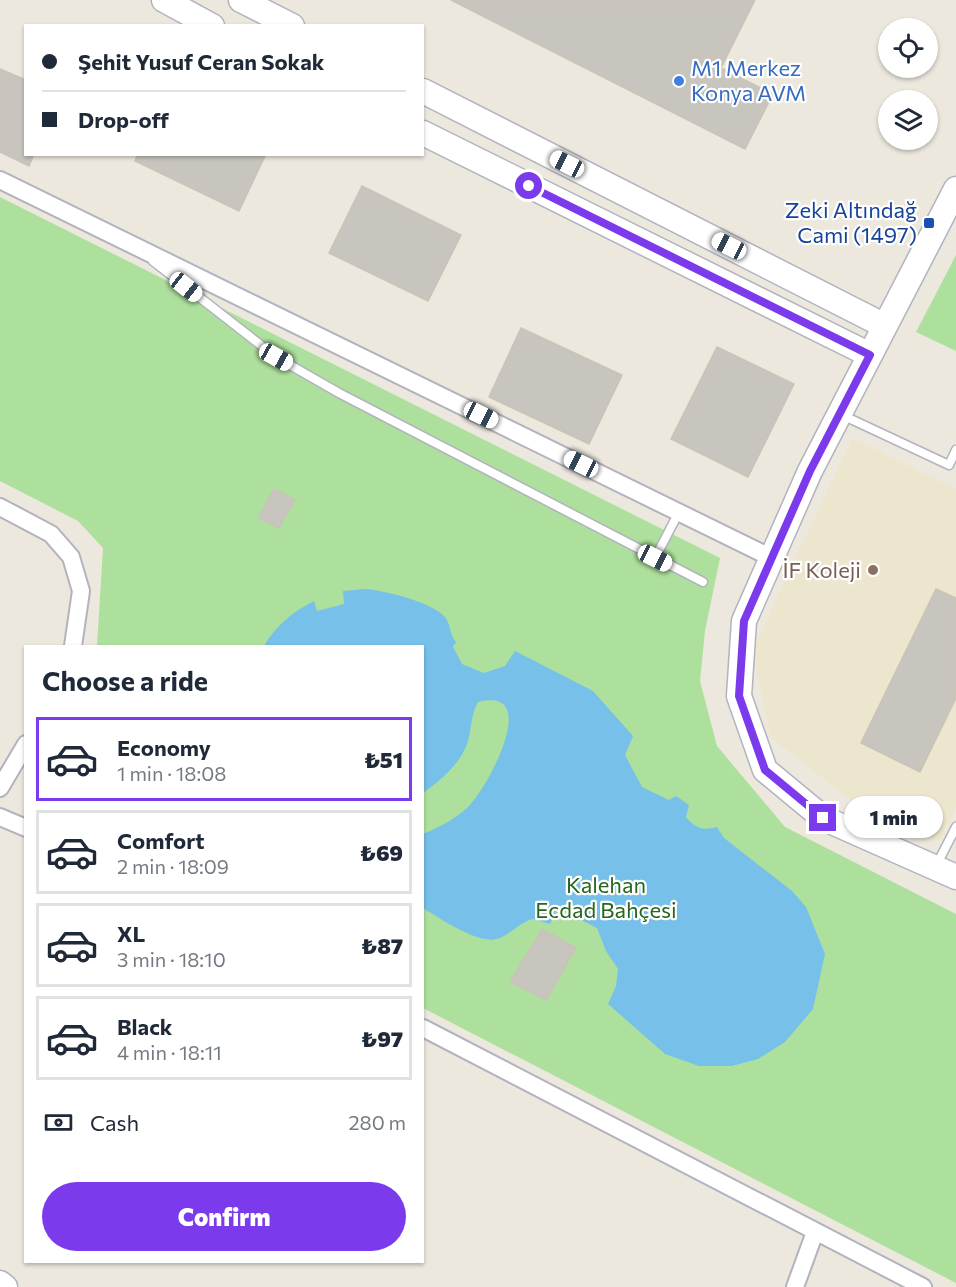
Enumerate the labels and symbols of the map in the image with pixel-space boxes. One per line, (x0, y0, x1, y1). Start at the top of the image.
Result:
place label: M1 Merkez Konya AVM (691, 54, 806, 106)
marker: M1 Merkez Konya AVM (672, 74, 686, 88)
car (547, 148, 587, 180)
route start (515, 172, 542, 199)
place label: Zeki Altındağ Cami (1497) (785, 196, 917, 248)
marker: Zeki Altındağ Cami (1497) (922, 216, 936, 230)
car (709, 230, 749, 262)
car (166, 269, 206, 305)
car (256, 340, 296, 374)
car (461, 399, 501, 431)
car (561, 448, 601, 480)
car (635, 542, 675, 574)
place label: İF Koleji (782, 556, 861, 583)
marker: İF Koleji (866, 563, 880, 577)
callout: 1 min (844, 797, 943, 839)
route end (809, 804, 836, 831)
park label: Kalehan Ecdad Bahçesi (535, 871, 677, 923)

